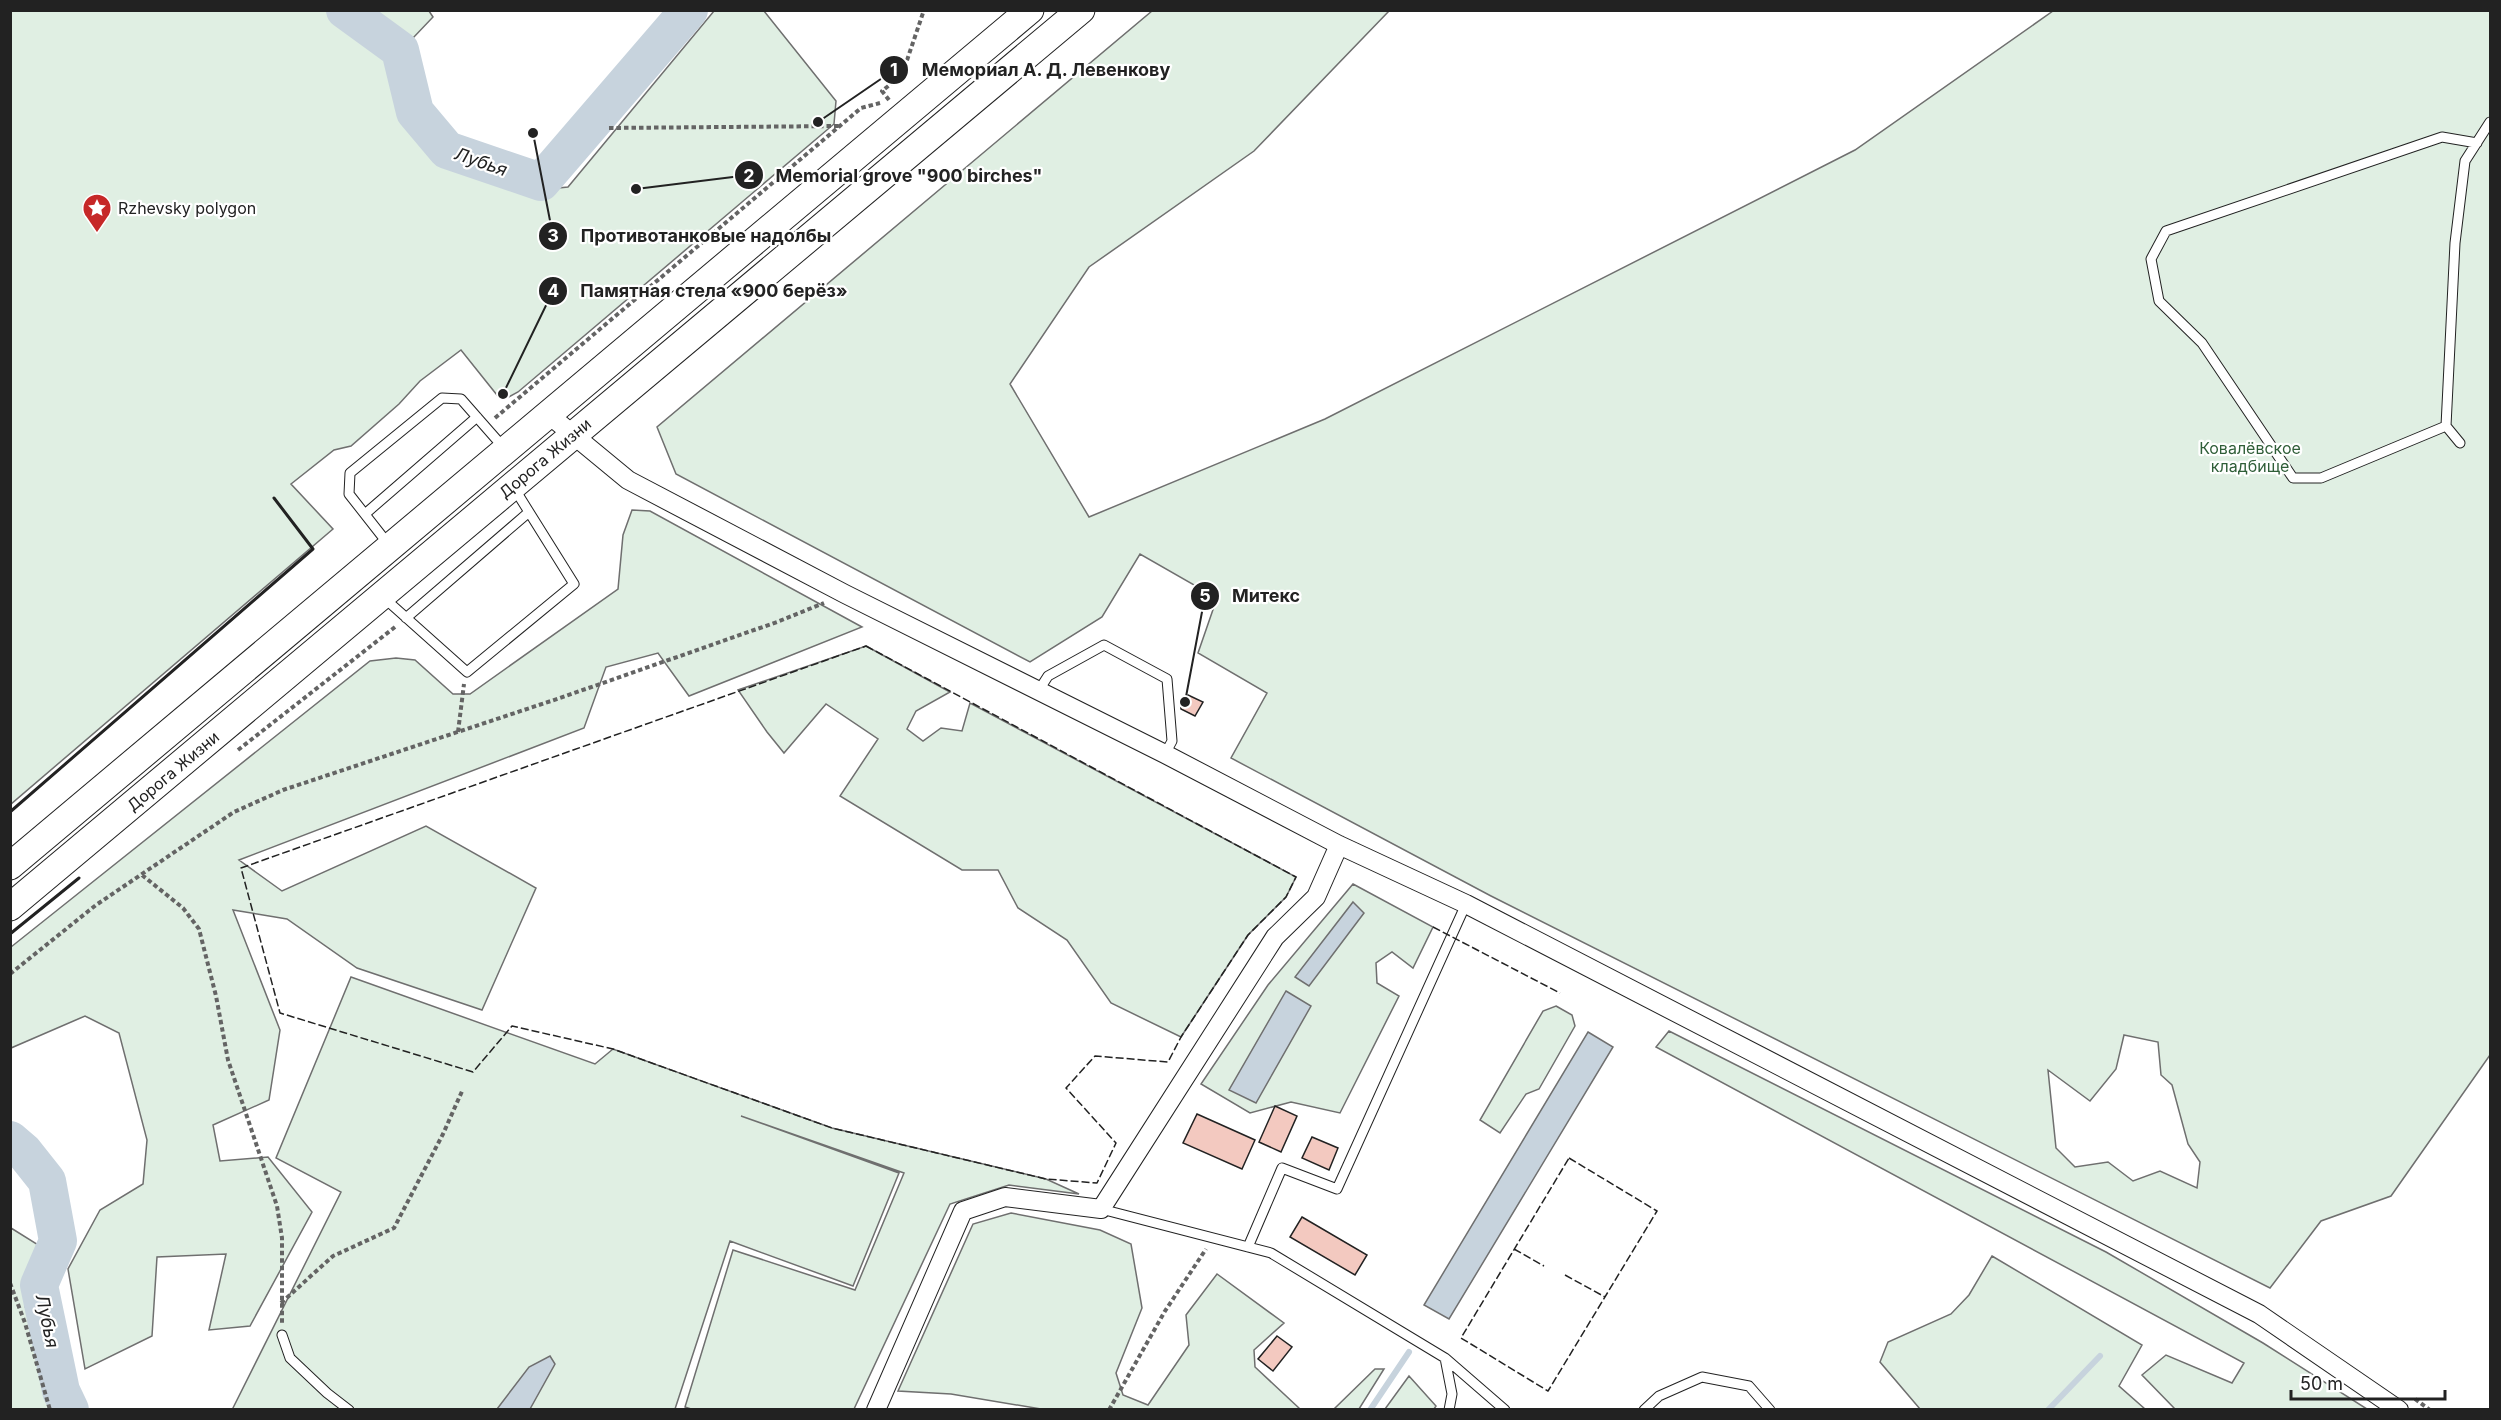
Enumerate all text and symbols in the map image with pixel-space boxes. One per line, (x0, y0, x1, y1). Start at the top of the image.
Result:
callout: Мемориал А. Д. Левенкову (879, 52, 1183, 88)
text: 1 (890, 59, 898, 80)
text: Мемориал А. Д. Левенкову (922, 59, 1170, 80)
water label: Лубья (452, 143, 510, 180)
callout: Memorial grove "900 birches" (734, 157, 1055, 193)
text: 2 (743, 165, 755, 186)
text: Memorial grove "900 birches" (776, 165, 1043, 186)
place icon: Rzhevsky polygon (81, 192, 113, 234)
place label: Rzhevsky polygon (118, 198, 256, 218)
callout: Противотанковые надолбы (538, 218, 843, 254)
text: 3 (547, 225, 559, 246)
text: Противотанковые надолбы (581, 225, 831, 246)
callout: Памятная стела «900 берёз» (538, 273, 860, 309)
text: 4 (547, 280, 559, 301)
text: Памятная стела «900 берёз» (580, 280, 848, 301)
street label: Дорога Жизни (495, 414, 595, 502)
park label: Ковалёвское кладбище (2199, 438, 2301, 476)
callout: Митекс (1190, 578, 1313, 614)
text: 5 (1199, 585, 1211, 606)
text: Митекс (1232, 585, 1300, 606)
street label: Дорога Жизни (123, 727, 223, 815)
water label: Лубья (32, 1292, 63, 1350)
scale bar (2291, 1363, 2446, 1401)
text: 50 m (2300, 1373, 2343, 1394)

